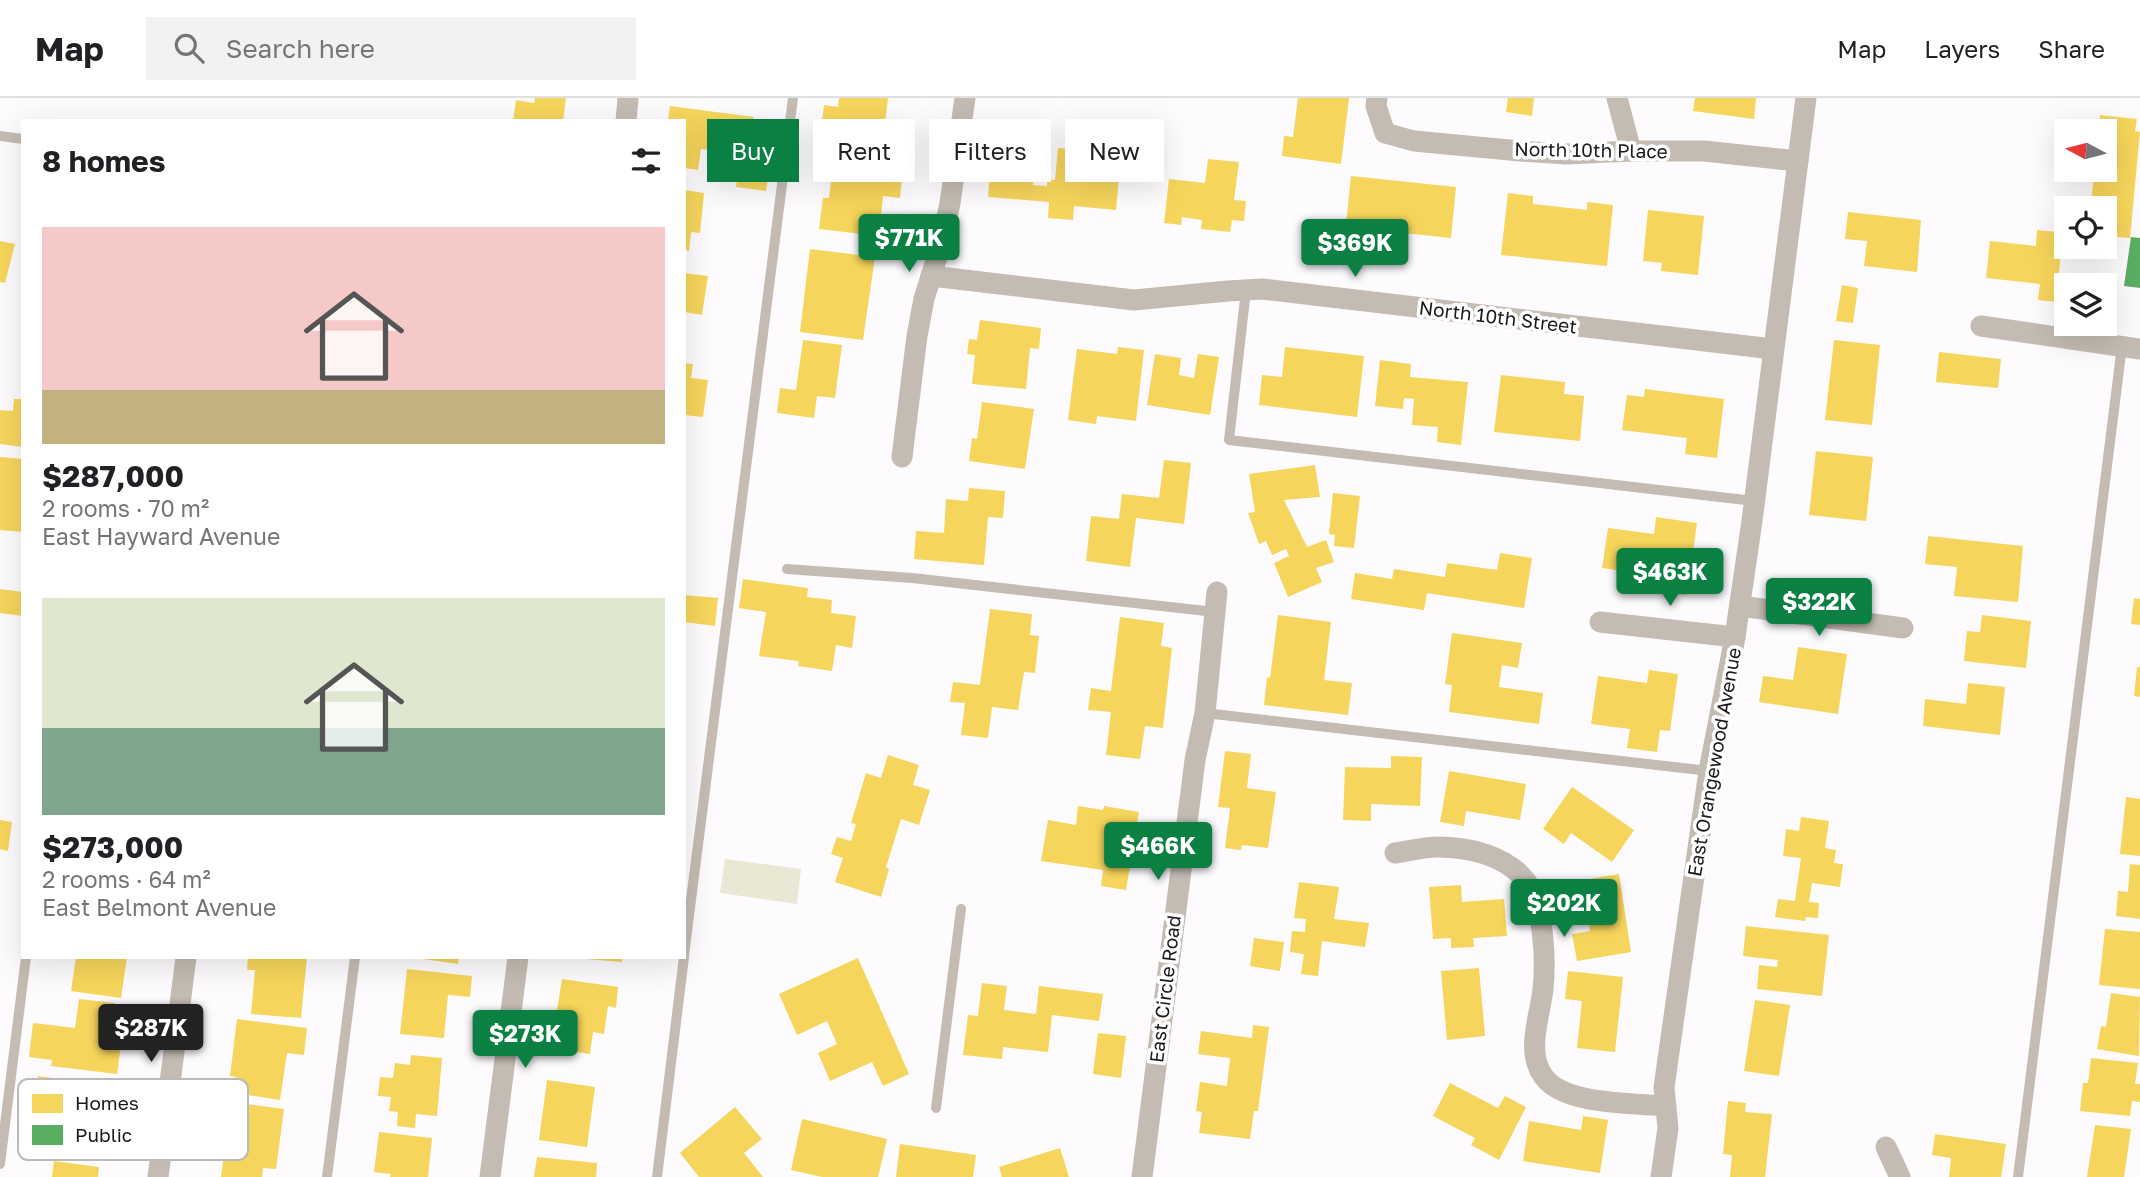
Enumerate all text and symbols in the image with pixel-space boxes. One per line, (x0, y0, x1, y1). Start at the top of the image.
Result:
search box (146, 17, 636, 80)
text: Map (35, 29, 104, 68)
icon: search (170, 29, 208, 67)
text: Search here (226, 33, 375, 64)
text: Map (1837, 34, 1886, 63)
text: Layers (1924, 34, 2000, 63)
text: Share (2038, 34, 2105, 63)
chip: Buy (707, 119, 799, 182)
chip: Rent (813, 119, 915, 182)
chip: Filters (929, 119, 1051, 182)
chip: New (1065, 119, 1164, 182)
north arrow (2054, 119, 2118, 182)
map controls (2054, 119, 2117, 336)
street label: North 10th Place (1514, 137, 1668, 162)
icon: filters (627, 142, 665, 180)
text: 8 homes (42, 143, 166, 179)
button: locate (2054, 196, 2117, 259)
pin: $771K (860, 214, 958, 274)
pin: $369K (1306, 220, 1404, 279)
text: $771K (874, 223, 944, 251)
text: $369K (1317, 228, 1393, 256)
icon: home (291, 273, 417, 399)
button: layers (2054, 273, 2117, 336)
street label: North 10th Street (1418, 295, 1578, 338)
text: $287,000 (42, 458, 184, 494)
text: 2 rooms · 70 m² (42, 494, 209, 522)
text: East Hayward Avenue (42, 522, 280, 550)
pin: $463K (1621, 548, 1719, 608)
text: $463K (1632, 557, 1708, 585)
pin: $322K (1770, 578, 1868, 638)
text: $322K (1782, 587, 1856, 615)
icon: home (291, 644, 417, 770)
street label: East Orangewood Avenue (1682, 646, 1745, 878)
pin: $466K (1109, 822, 1207, 882)
text: $273,000 (42, 829, 183, 865)
text: $466K (1120, 831, 1196, 859)
text: 2 rooms · 64 m² (42, 865, 211, 893)
pin: $202K (1515, 880, 1613, 939)
text: $202K (1526, 888, 1602, 916)
text: East Belmont Avenue (42, 893, 276, 921)
street label: East Circle Road (1144, 914, 1185, 1064)
pin: $287K (102, 1004, 200, 1064)
pin: $273K (476, 1010, 574, 1070)
text: $287K (114, 1013, 188, 1041)
text: $273K (489, 1019, 561, 1047)
legend (18, 1079, 248, 1160)
text: Homes (75, 1091, 139, 1114)
text: Public (75, 1123, 132, 1146)

